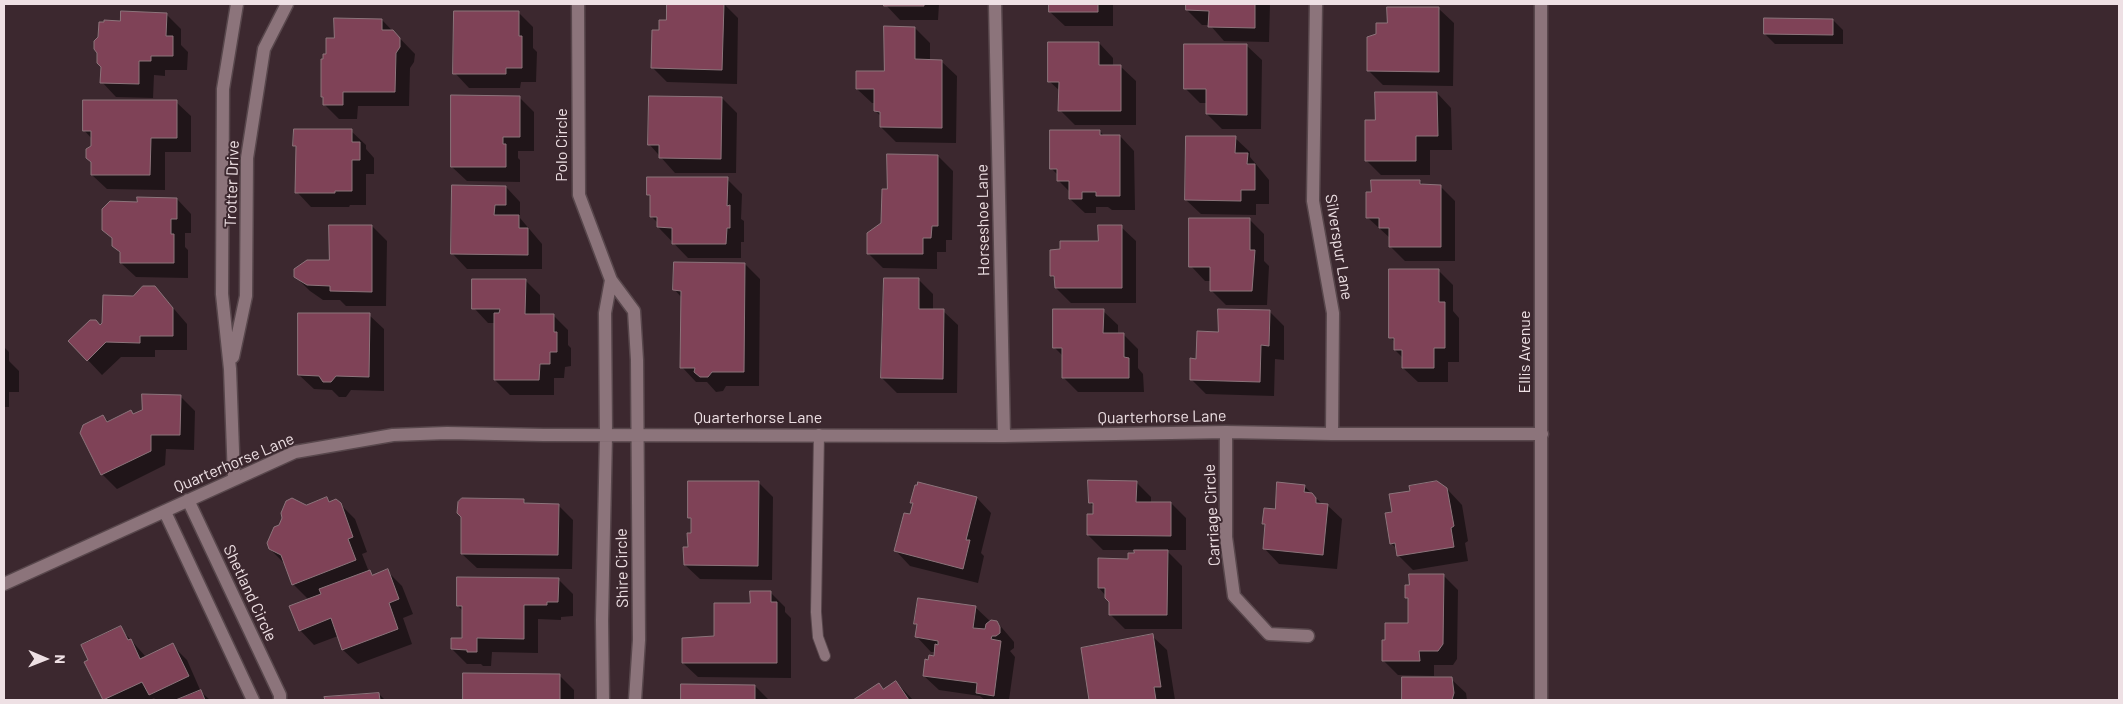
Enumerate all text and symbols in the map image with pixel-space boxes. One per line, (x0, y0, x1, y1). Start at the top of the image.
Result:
street label: Polo Circle (552, 108, 572, 182)
street label: Trotter Drive (221, 140, 243, 228)
street label: Horseshoe Lane (972, 164, 994, 276)
street label: Silverspur Lane (1321, 193, 1357, 301)
street label: Ellis Avenue (1515, 311, 1535, 393)
street label: Quarterhorse Lane (1097, 406, 1227, 428)
street label: Quarterhorse Lane (694, 408, 822, 428)
street label: Quarterhorse Lane (171, 429, 297, 497)
street label: Carriage Circle (1200, 464, 1224, 566)
street label: Shire Circle (612, 528, 632, 608)
street label: Shetland Circle (219, 542, 281, 644)
north arrow (20, 634, 70, 684)
text: N (52, 654, 69, 664)

